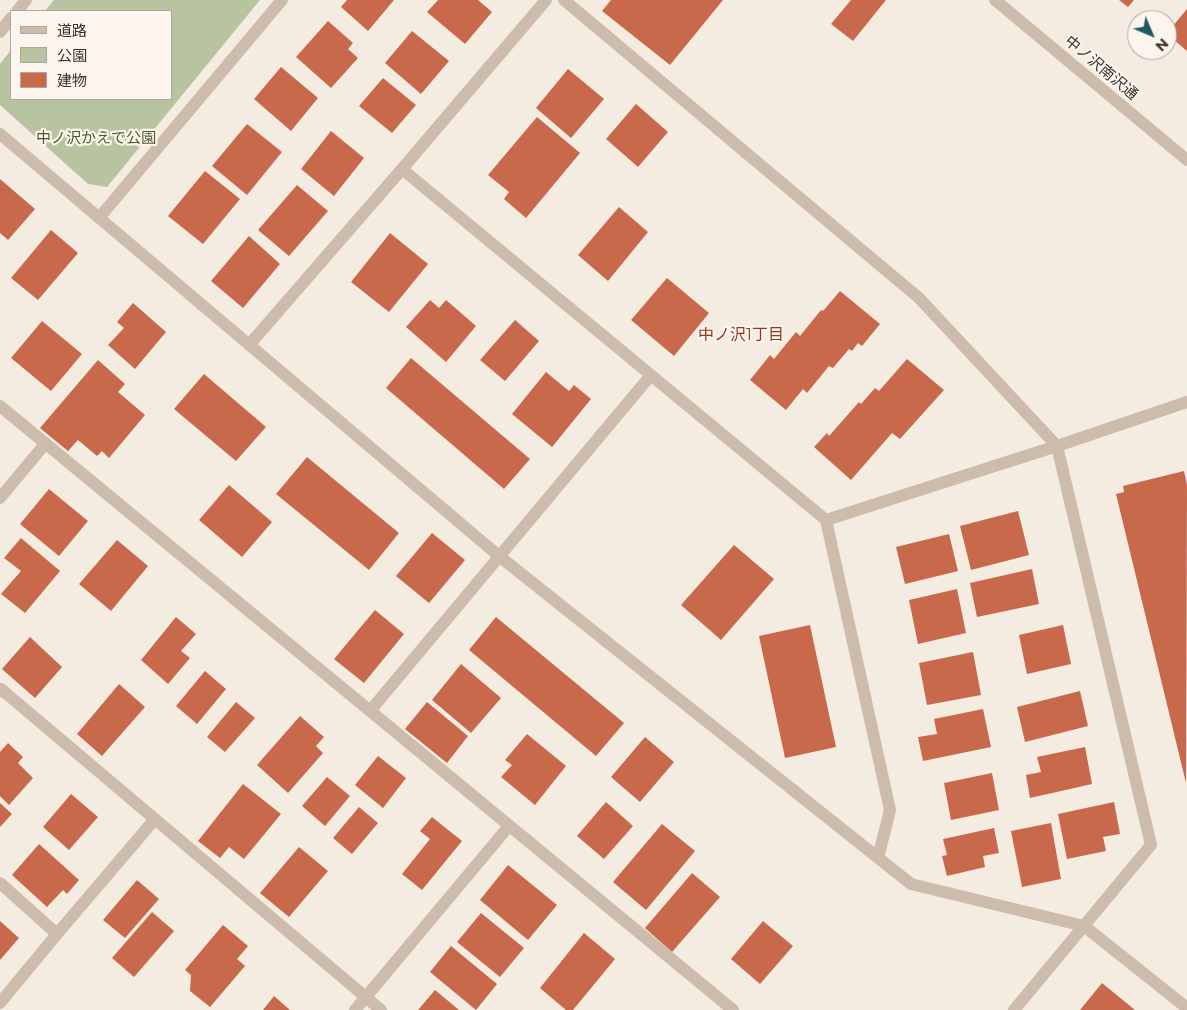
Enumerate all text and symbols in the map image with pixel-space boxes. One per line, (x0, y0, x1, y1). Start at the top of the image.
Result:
legend (10, 10, 172, 100)
north arrow (1127, 10, 1177, 60)
text: 道路 (57, 21, 87, 40)
street label: 中ノ沢南沢通 (1061, 32, 1141, 104)
text: N (1152, 35, 1172, 55)
text: 公園 (57, 46, 87, 65)
text: 建物 (57, 71, 87, 90)
park label: 中ノ沢かえで公園 (36, 130, 156, 148)
district label: 中ノ沢1丁目 (698, 325, 784, 345)

